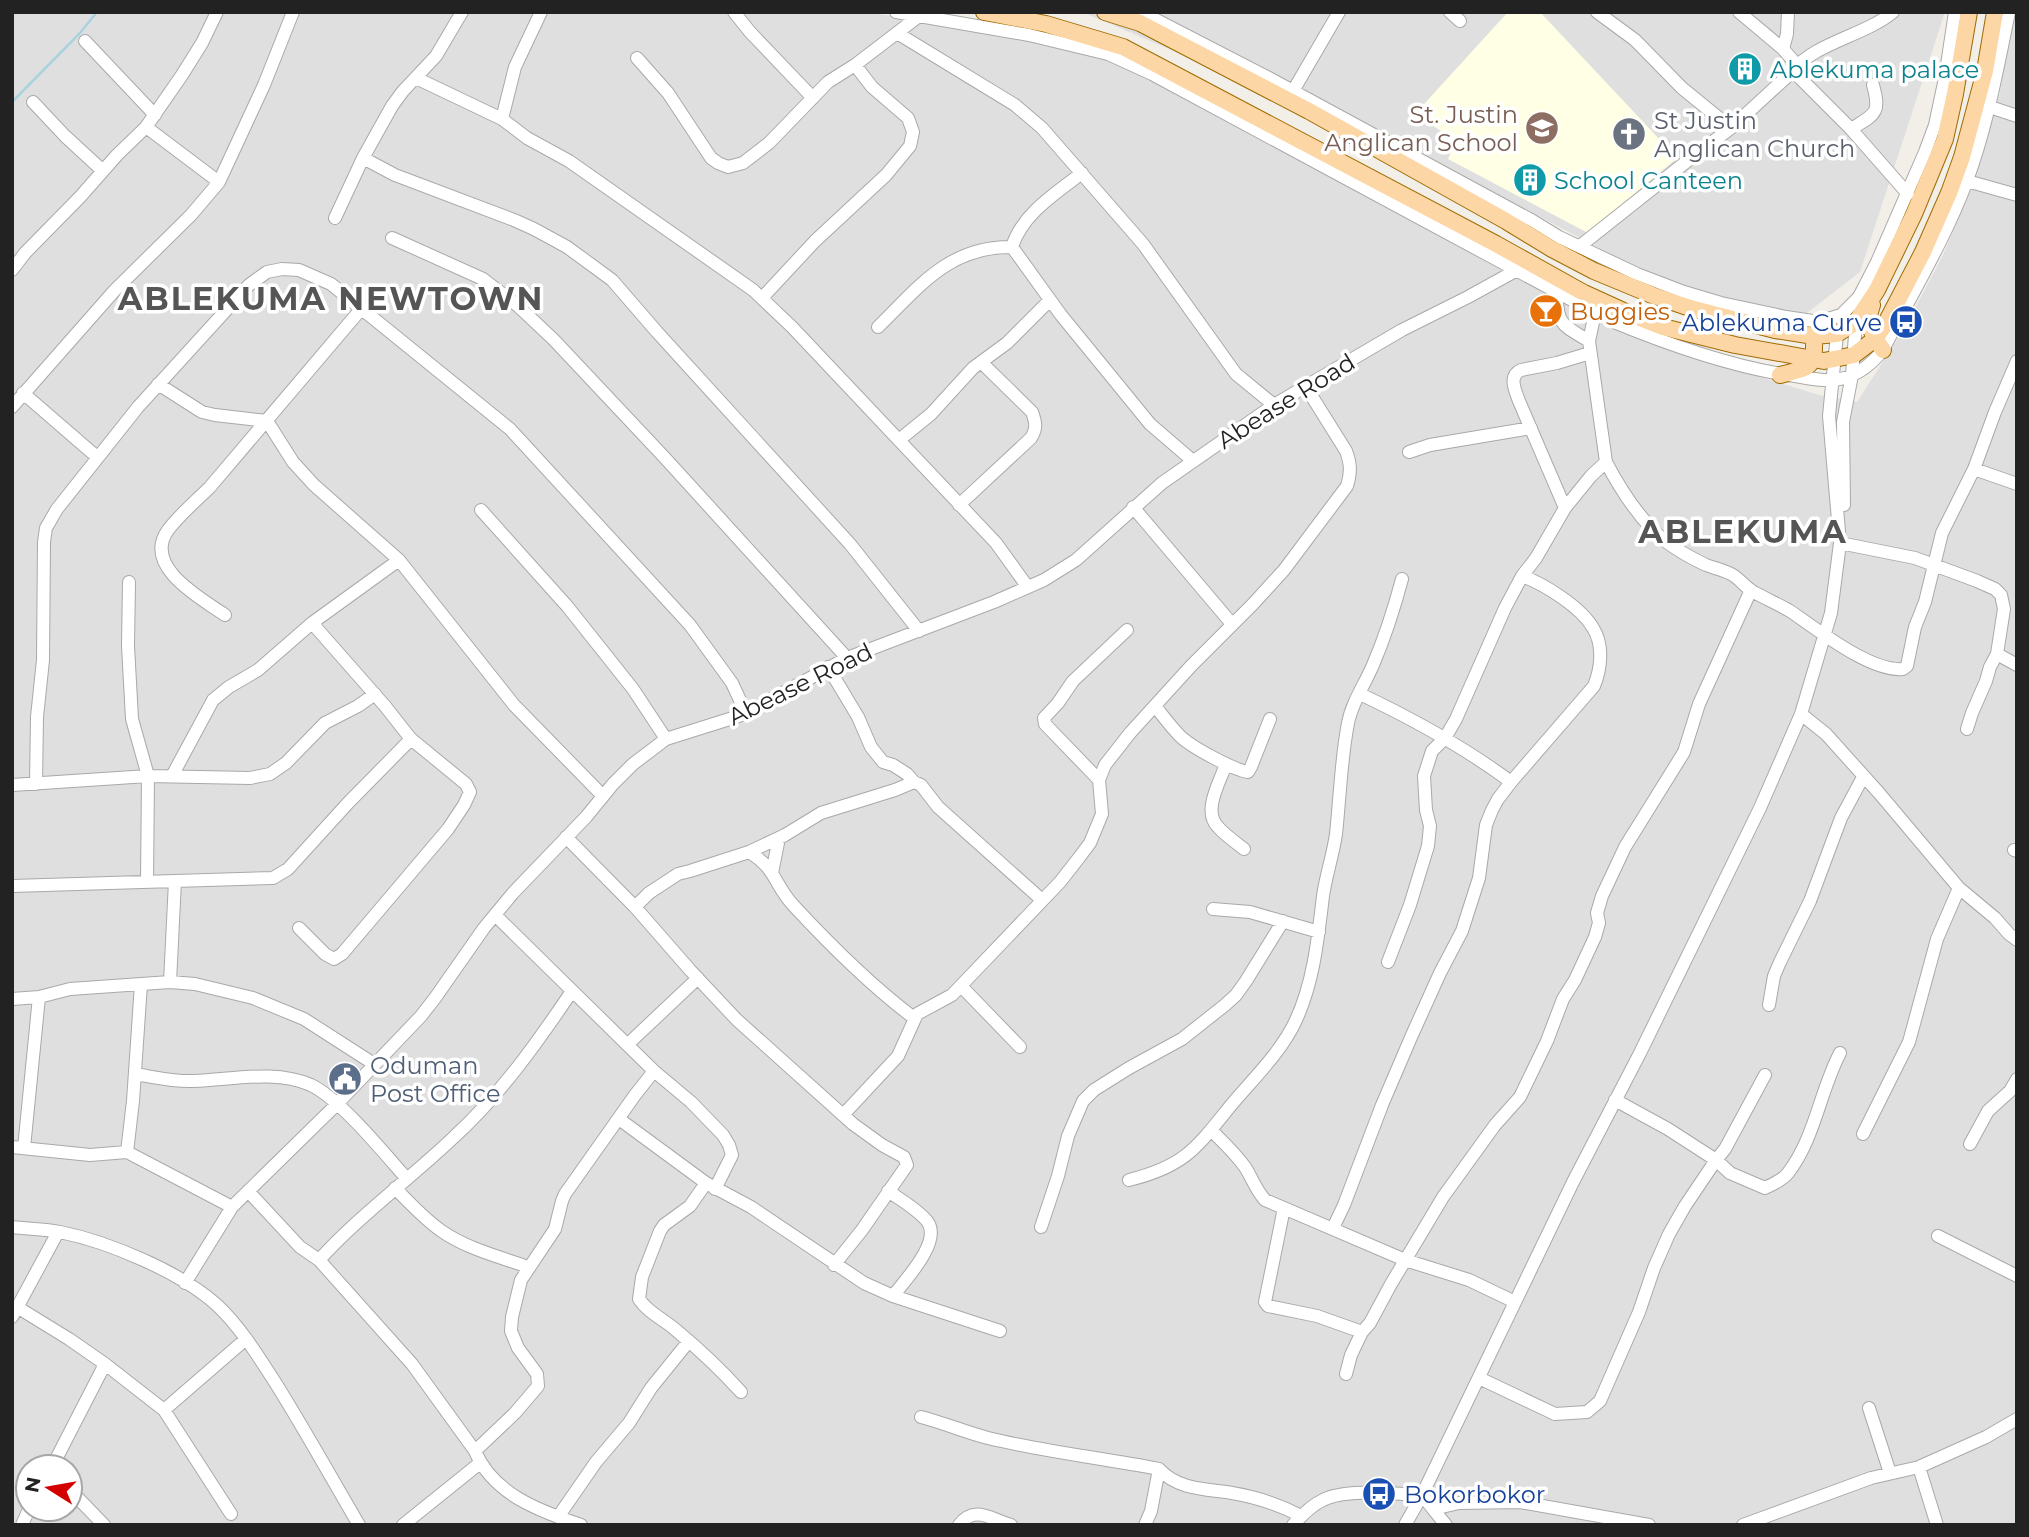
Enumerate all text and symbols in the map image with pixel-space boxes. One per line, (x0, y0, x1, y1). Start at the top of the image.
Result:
building icon: Ablekuma palace (1726, 50, 1764, 88)
place label: Ablekuma palace (1770, 55, 1979, 84)
place label: St. Justin Anglican School (1324, 100, 1518, 157)
place label: St Justin Anglican Church (1654, 106, 1855, 163)
school or university icon: St. Justin Anglican School (1523, 109, 1561, 147)
church icon: St Justin Anglican Church (1610, 115, 1648, 153)
building icon: School Canteen (1511, 161, 1549, 199)
place label: School Canteen (1554, 166, 1743, 195)
district label: ABLEKUMA NEWTOWN (117, 279, 544, 318)
bar icon: Buggies (1527, 292, 1565, 330)
place label: Buggies (1570, 297, 1670, 326)
bus stop icon: Ablekuma Curve (1887, 303, 1925, 341)
place label: Ablekuma Curve (1682, 308, 1882, 337)
street label: Abease Road (1212, 347, 1360, 455)
district label: ABLEKUMA (1637, 512, 1848, 551)
street label: Abease Road (723, 637, 877, 731)
place label: Oduman Post Office (370, 1051, 500, 1108)
public building icon: Oduman Post Office (326, 1060, 364, 1098)
north arrow (14, 1453, 84, 1523)
text: N (20, 1475, 46, 1495)
bus stop icon: Bokorbokor (1360, 1475, 1398, 1513)
place label: Bokorbokor (1404, 1480, 1545, 1509)

